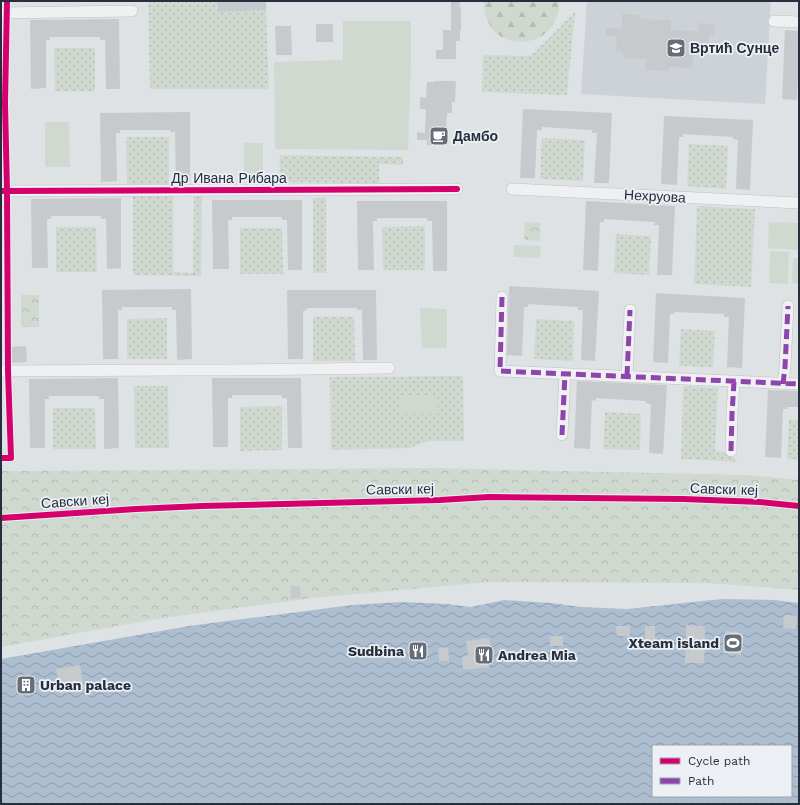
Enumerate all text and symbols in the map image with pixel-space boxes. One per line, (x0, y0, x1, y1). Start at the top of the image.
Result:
school or university icon: Вртић Сунце (665, 37, 687, 59)
place label: Вртић Сунце (690, 40, 779, 56)
cafe icon: Дамбо (428, 125, 450, 147)
place label: Дамбо (453, 128, 498, 144)
street label: Др Ивана Рибара (171, 170, 287, 186)
street label: Нехруова (624, 186, 687, 206)
street label: Савски кеј (366, 480, 434, 498)
street label: Савски кеј (690, 480, 758, 498)
street label: Савски кеј (40, 491, 110, 511)
sports icon: Xteam island (722, 632, 744, 654)
place label: Xteam island (629, 635, 719, 651)
restaurant icon: Sudbina (407, 640, 429, 662)
place label: Sudbina (348, 643, 405, 659)
restaurant icon: Andrea Mia (473, 644, 495, 666)
place label: Andrea Mia (498, 647, 577, 663)
building icon: Urban palace (15, 674, 37, 696)
place label: Urban palace (40, 677, 131, 693)
legend (652, 745, 792, 797)
text: Cycle path (688, 754, 750, 768)
text: Path (688, 774, 714, 788)

